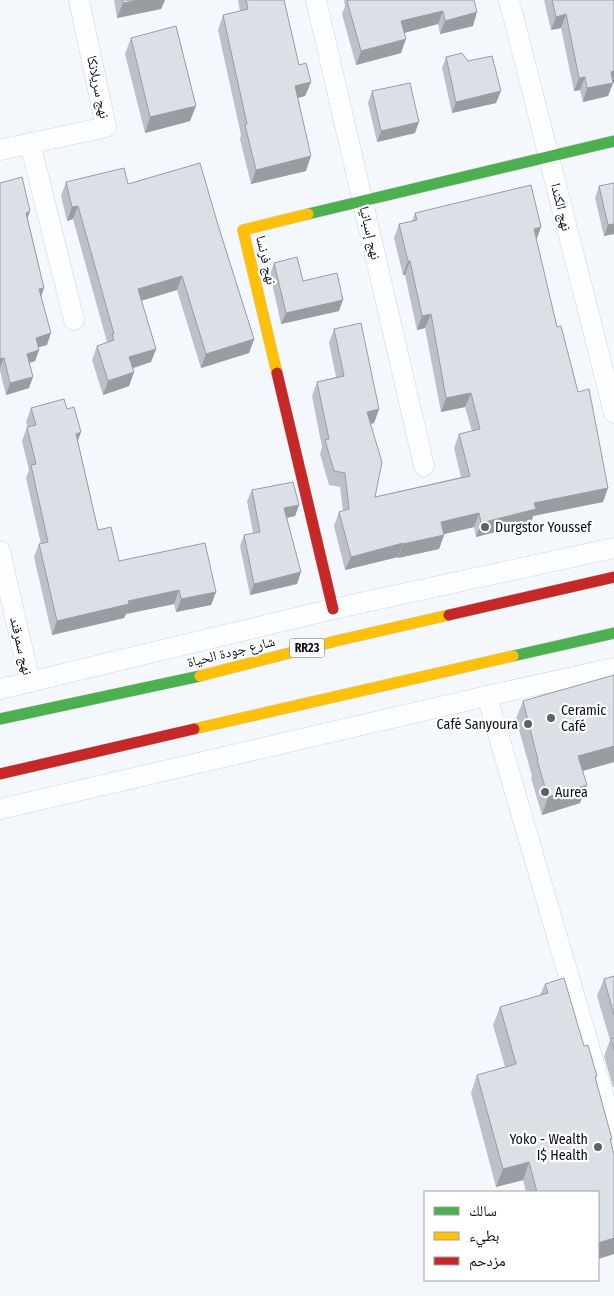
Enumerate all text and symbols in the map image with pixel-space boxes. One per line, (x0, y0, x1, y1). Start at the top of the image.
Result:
street label: نهج سريلانكا (82, 54, 113, 120)
street label: نهج الكندا (546, 181, 575, 233)
street label: نهج إسبانيا (355, 205, 384, 262)
street label: نهج فرنسا (251, 234, 280, 287)
place label: Durgstor Youssef (495, 519, 593, 536)
marker: Durgstor Youssef (479, 521, 491, 533)
street label: نهج سمرقند (5, 615, 36, 677)
street label: شارع جودة الحياة (185, 633, 277, 672)
road number: RR23 (290, 638, 324, 658)
place label: Ceramic Café (561, 702, 606, 735)
marker: Ceramic Café (545, 712, 557, 724)
place label: Café Sanyoura (437, 716, 518, 733)
marker: Café Sanyoura (522, 718, 534, 730)
place label: Aurea (555, 784, 588, 801)
marker: Aurea (539, 786, 551, 798)
place label: Yoko - Wealth I$ Health (509, 1131, 588, 1164)
marker: Yoko - Wealth I$ Health (592, 1141, 604, 1153)
legend (424, 1191, 599, 1281)
text: سالك (469, 1202, 497, 1220)
text: بطيء (469, 1227, 499, 1248)
text: مزدحم (469, 1252, 506, 1271)

